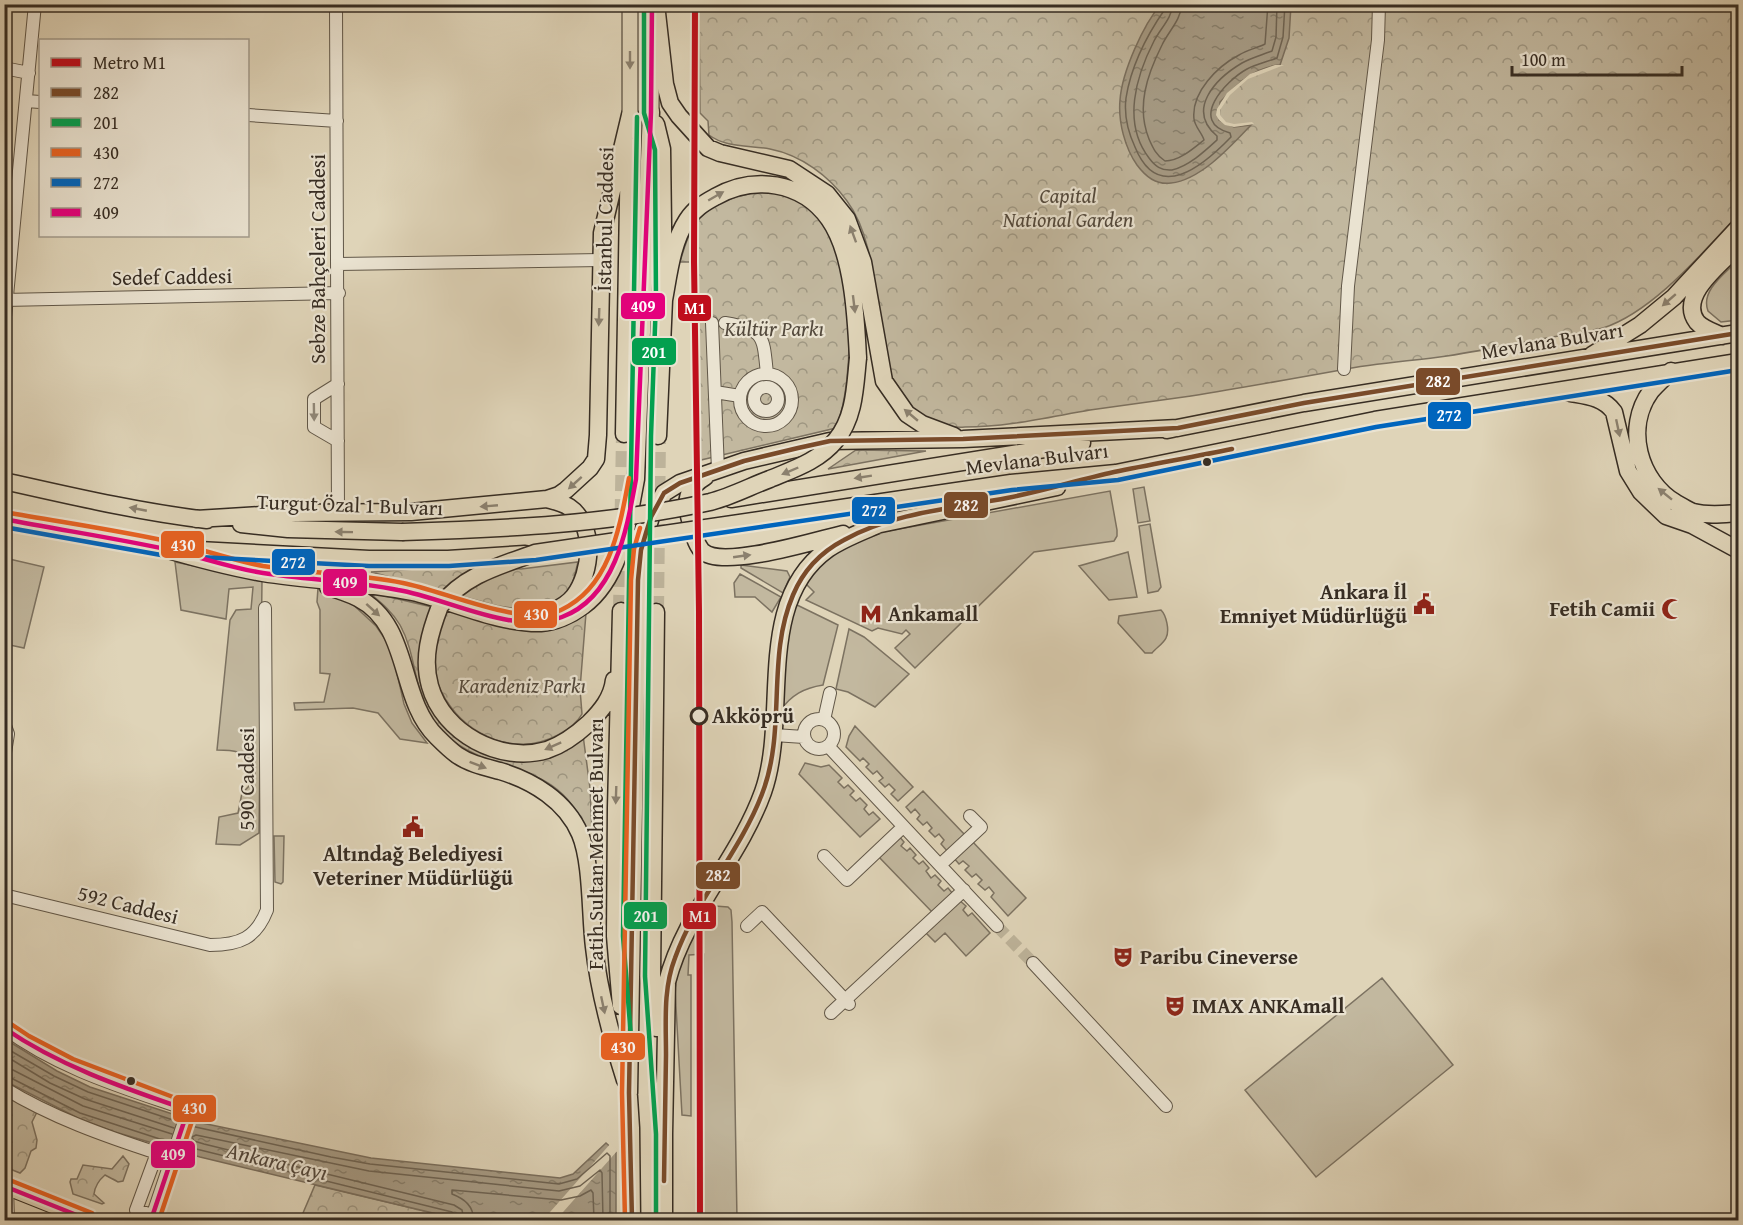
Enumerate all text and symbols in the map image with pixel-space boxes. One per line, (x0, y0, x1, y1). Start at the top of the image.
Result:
legend (39, 39, 249, 237)
scale bar (1512, 39, 1682, 77)
text: 100 m (1521, 46, 1566, 73)
text: Metro M1 (93, 49, 166, 76)
one-way arrow (625, 50, 635, 69)
text: 282 (93, 79, 119, 106)
text: 201 (93, 109, 119, 136)
text: 430 (93, 139, 119, 166)
street label: İstanbul Caddesi (588, 146, 621, 292)
street label: Sebze Bahçeleri Caddesi (302, 154, 333, 364)
text: 272 (93, 169, 119, 196)
park label: Capital National Garden (1002, 180, 1134, 235)
one-way arrow (708, 191, 725, 201)
text: 409 (93, 199, 119, 226)
one-way arrow (847, 225, 857, 243)
street label: Sedef Caddesi (112, 260, 233, 293)
line badge: 409 (620, 292, 666, 320)
text: 409 (631, 294, 655, 318)
line badge: M1 (677, 294, 712, 322)
one-way arrow (849, 294, 858, 313)
one-way arrow (1661, 294, 1677, 307)
text: M1 (684, 296, 706, 320)
one-way arrow (595, 308, 604, 327)
park label: Kültür Parkı (723, 313, 824, 344)
street label: Mevlana Bulvarı (1479, 314, 1625, 367)
line badge: 201 (631, 337, 677, 366)
text: 201 (642, 340, 666, 364)
line badge: 282 (1415, 367, 1461, 396)
text: 282 (1426, 369, 1450, 393)
line badge: 272 (1427, 401, 1472, 430)
one-way arrow (309, 403, 319, 422)
text: 272 (1437, 403, 1461, 427)
one-way arrow (903, 409, 919, 422)
one-way arrow (1613, 419, 1623, 438)
street label: Mevlana Bulvarı (964, 434, 1110, 483)
unlabelled marker (1201, 456, 1213, 468)
one-way arrow (781, 467, 799, 476)
one-way arrow (854, 473, 873, 482)
one-way arrow (567, 476, 582, 490)
street label: Turgut Özal 1 Bulvarı (256, 486, 444, 523)
one-way arrow (1657, 489, 1672, 501)
line badge: 282 (943, 491, 989, 519)
text: 282 (954, 493, 978, 517)
line badge: 272 (851, 496, 896, 525)
text: 272 (862, 498, 886, 522)
one-way arrow (479, 501, 498, 511)
one-way arrow (128, 504, 147, 513)
one-way arrow (334, 527, 353, 536)
line badge: 430 (160, 530, 205, 559)
text: 430 (171, 533, 195, 557)
line badge: 272 (271, 548, 316, 576)
text: 272 (281, 550, 305, 574)
one-way arrow (732, 551, 751, 561)
line badge: 409 (322, 568, 368, 597)
text: 409 (333, 570, 357, 594)
place label: Ankara İl Emniyet Müdürlüğü (1220, 576, 1407, 631)
public building icon: Ankara İl Emniyet Müdürlüğü (1412, 592, 1436, 616)
place label: Fetih Camii (1549, 593, 1655, 624)
mosque icon: Fetih Camii (1660, 597, 1684, 621)
place label: Ankamall (888, 598, 979, 629)
line badge: 430 (513, 600, 558, 629)
text: 430 (524, 602, 548, 626)
metro station icon: Ankamall (859, 602, 883, 626)
one-way arrow (365, 603, 380, 616)
park label: Karadeniz Parkı (457, 670, 586, 701)
place label: Akköprü (712, 700, 794, 731)
marker: Akköprü (690, 707, 708, 725)
street label: Fatih Sultan Mehmet Bulvarı (580, 718, 611, 970)
street label: 590 Caddesi (231, 727, 262, 830)
one-way arrow (544, 742, 562, 752)
one-way arrow (469, 760, 487, 770)
one-way arrow (611, 786, 621, 805)
public building icon: Altındağ Belediyesi Veteriner Müdürlüğü (401, 815, 425, 839)
place label: Altındağ Belediyesi Veteriner Müdürlüğü (313, 838, 513, 893)
line badge: 282 (695, 861, 741, 890)
text: 282 (706, 863, 730, 887)
street label: 592 Caddesi (74, 877, 182, 932)
line badge: 201 (623, 901, 668, 930)
line badge: M1 (682, 902, 717, 930)
text: 201 (634, 904, 658, 928)
text: M1 (689, 904, 711, 928)
place label: Paribu Cineverse (1140, 941, 1298, 972)
theatre icon: Paribu Cineverse (1111, 945, 1135, 969)
place label: IMAX ANKAmall (1192, 990, 1345, 1021)
theatre icon: IMAX ANKAmall (1163, 994, 1187, 1018)
one-way arrow (599, 996, 608, 1015)
line badge: 430 (600, 1032, 646, 1061)
text: 430 (611, 1035, 635, 1059)
unlabelled marker (125, 1075, 137, 1087)
line badge: 430 (172, 1094, 217, 1123)
text: 430 (182, 1096, 206, 1120)
water label: Ankara Çayı (222, 1134, 331, 1188)
line badge: 409 (150, 1140, 196, 1169)
text: 409 (161, 1142, 185, 1166)

